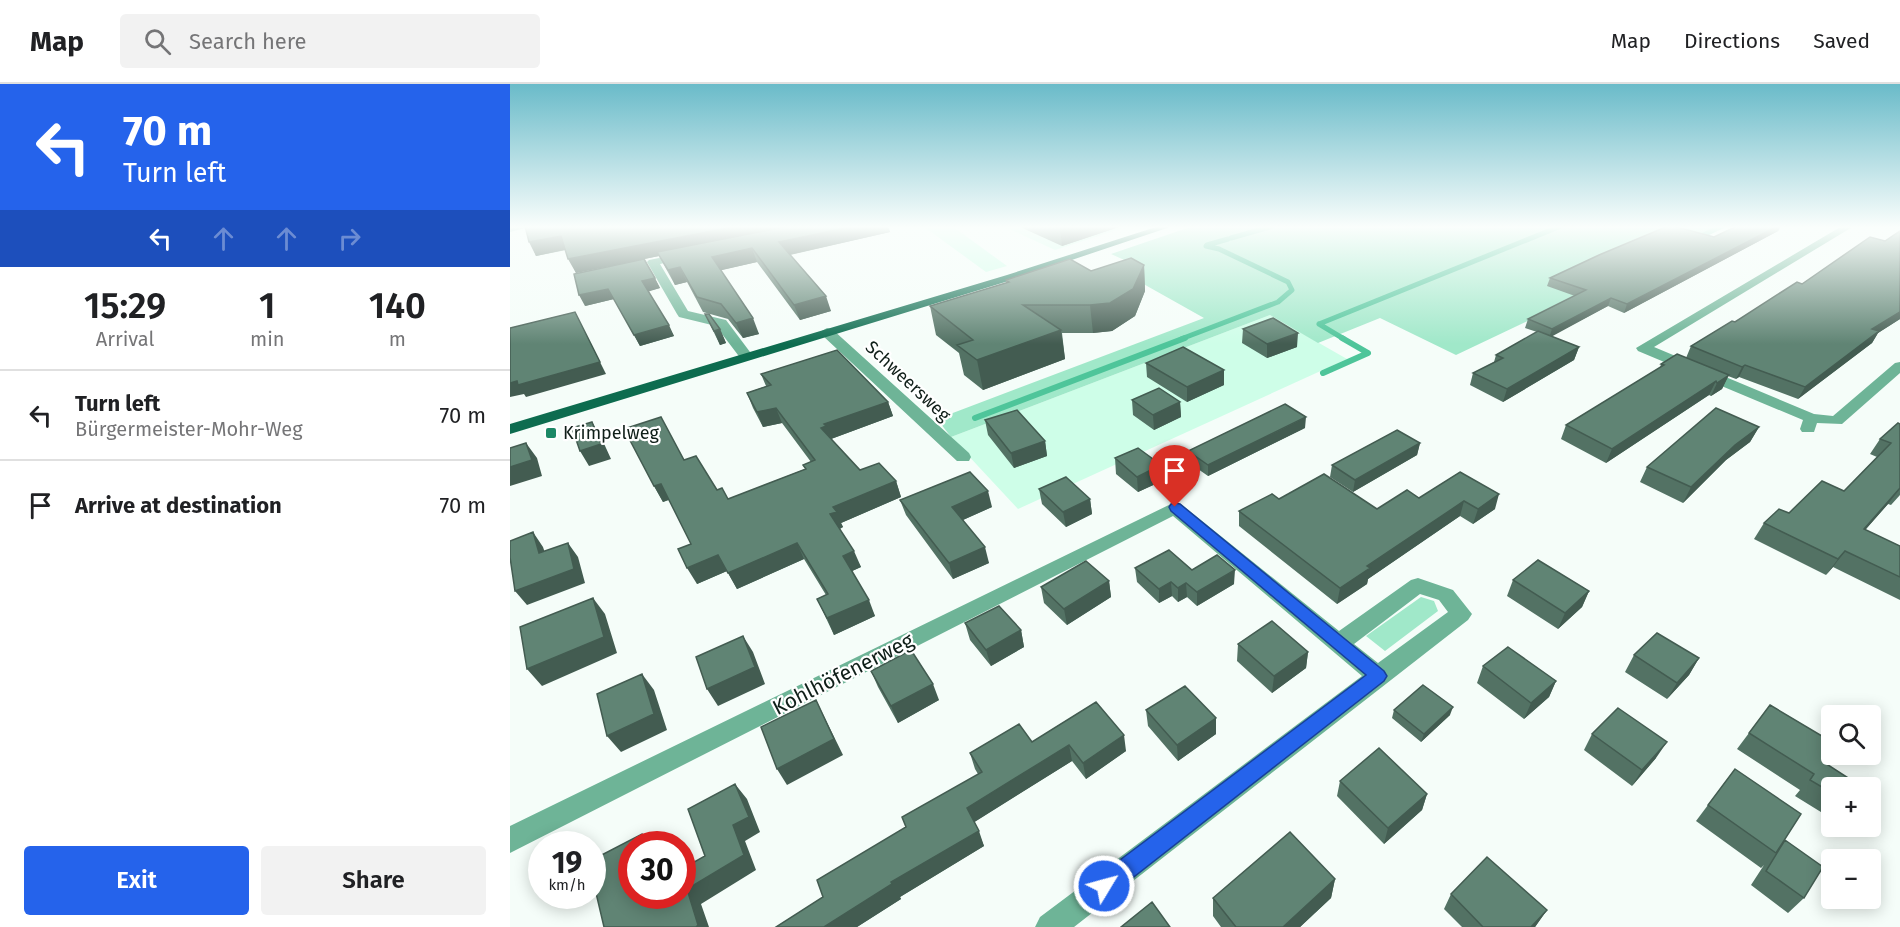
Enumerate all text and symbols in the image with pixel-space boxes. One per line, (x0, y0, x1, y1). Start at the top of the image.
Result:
search box (120, 14, 540, 68)
text: Map (30, 25, 84, 58)
icon: search (141, 25, 174, 58)
text: Search here (189, 28, 307, 55)
text: Map (1611, 28, 1651, 54)
text: Directions (1684, 28, 1780, 54)
text: Saved (1813, 28, 1870, 54)
text: 70 m (123, 106, 212, 156)
icon: left (24, 108, 102, 186)
text: Turn left (123, 157, 226, 189)
icon: left (144, 222, 177, 255)
icon: ahead (207, 222, 240, 255)
icon: ahead (270, 222, 303, 255)
icon: right (333, 222, 366, 255)
text: 15:29 (84, 284, 166, 328)
text: 1 (259, 284, 276, 328)
text: 140 (369, 284, 426, 328)
text: Arrival (96, 327, 154, 351)
text: min (250, 327, 285, 351)
text: m (389, 327, 406, 351)
street label: Schweersweg (861, 336, 956, 426)
text: Turn left (75, 390, 160, 417)
icon: left (24, 399, 57, 432)
text: 70 m (440, 402, 486, 429)
text: Bürgermeister-Mohr-Weg (75, 417, 303, 441)
place label: Krimpelweg (563, 422, 660, 444)
marker: Krimpelweg (544, 426, 558, 440)
pin (1149, 445, 1200, 507)
icon: arrive (1158, 454, 1191, 487)
icon: arrive (24, 489, 57, 522)
text: Arrive at destination (75, 492, 282, 519)
text: 70 m (440, 492, 486, 519)
street label: Kohlhöfenerweg (768, 627, 918, 721)
map controls (1821, 705, 1881, 909)
button: search (1821, 705, 1881, 765)
button: + (1821, 777, 1881, 837)
speed limit sign: 30 (618, 831, 696, 909)
text: 19 (552, 845, 582, 881)
button: Exit (24, 846, 249, 915)
button: Share (261, 846, 486, 915)
button: − (1821, 849, 1881, 909)
position arrow (1072, 854, 1136, 918)
text: km/h (548, 876, 586, 894)

